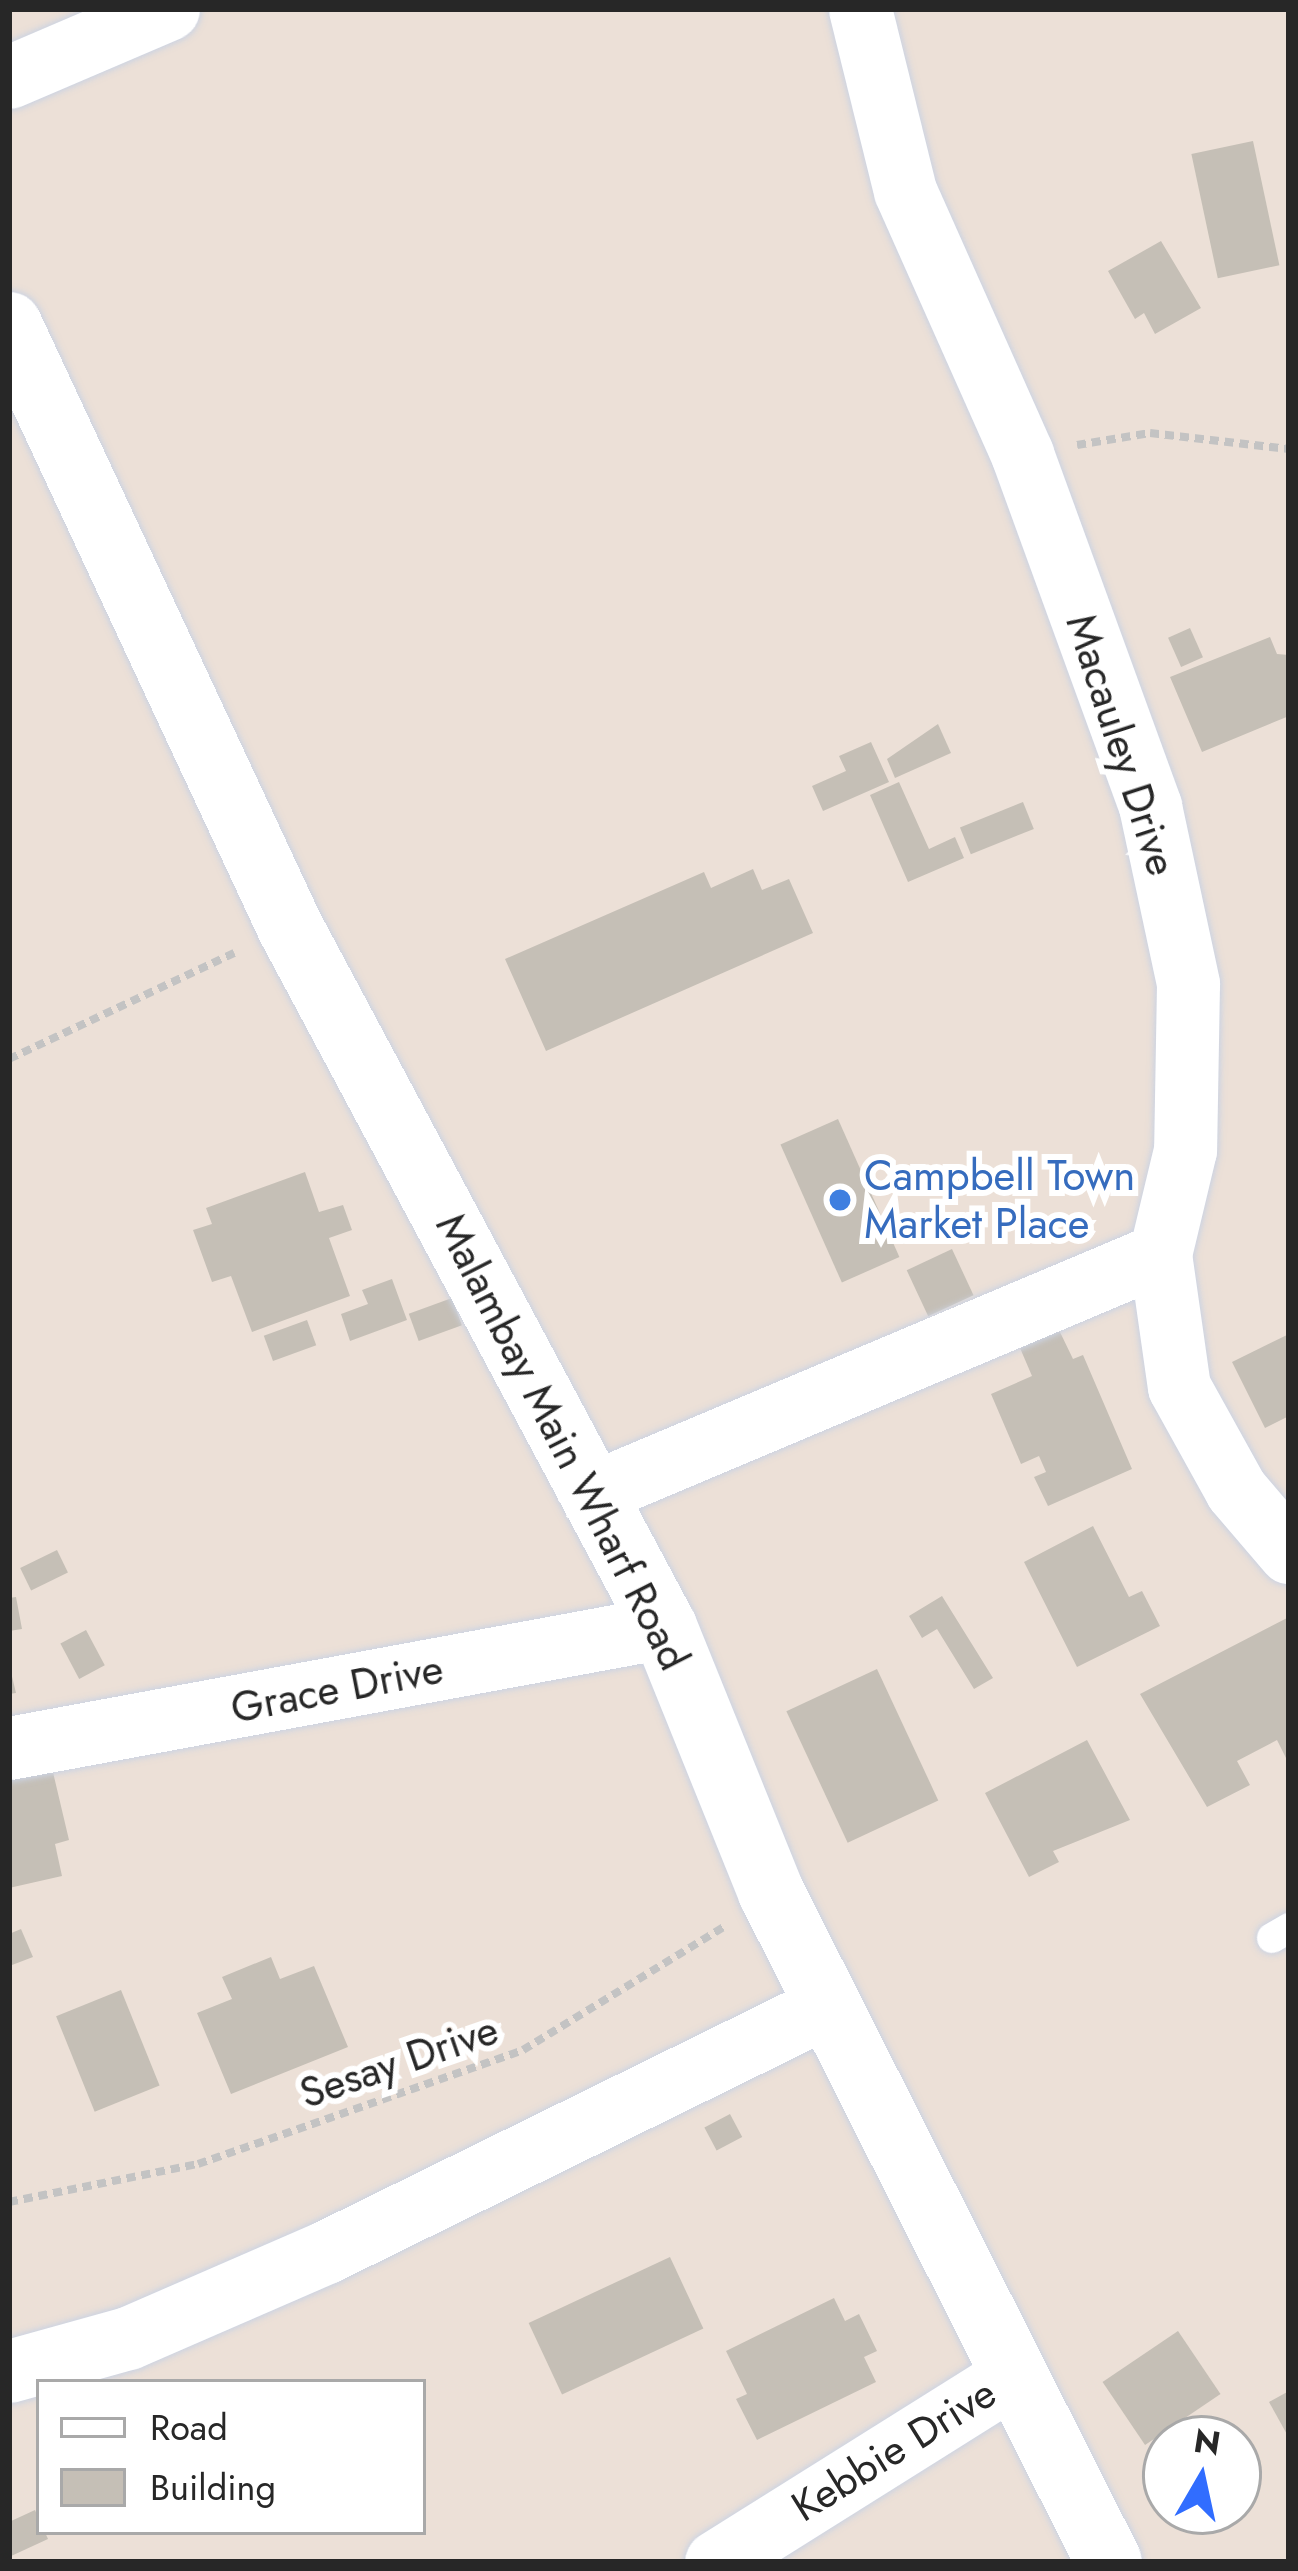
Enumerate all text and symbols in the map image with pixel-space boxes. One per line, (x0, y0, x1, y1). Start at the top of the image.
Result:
street label: Macauley Drive (1055, 608, 1187, 882)
place label: Campbell Town Market Place (864, 1151, 1135, 1250)
marker: Campbell Town Market Place (827, 1187, 853, 1213)
street label: Malambay Main Wharf Road (425, 1206, 699, 1678)
street label: Grace Drive (227, 1644, 447, 1734)
street label: Sesay Drive (293, 2005, 505, 2119)
street label: Kebbie Drive (783, 2368, 1005, 2532)
legend (36, 2379, 426, 2535)
text: Road (150, 2401, 228, 2453)
north arrow (1142, 2415, 1262, 2535)
text: N (1191, 2417, 1224, 2467)
text: Building (150, 2461, 276, 2513)

